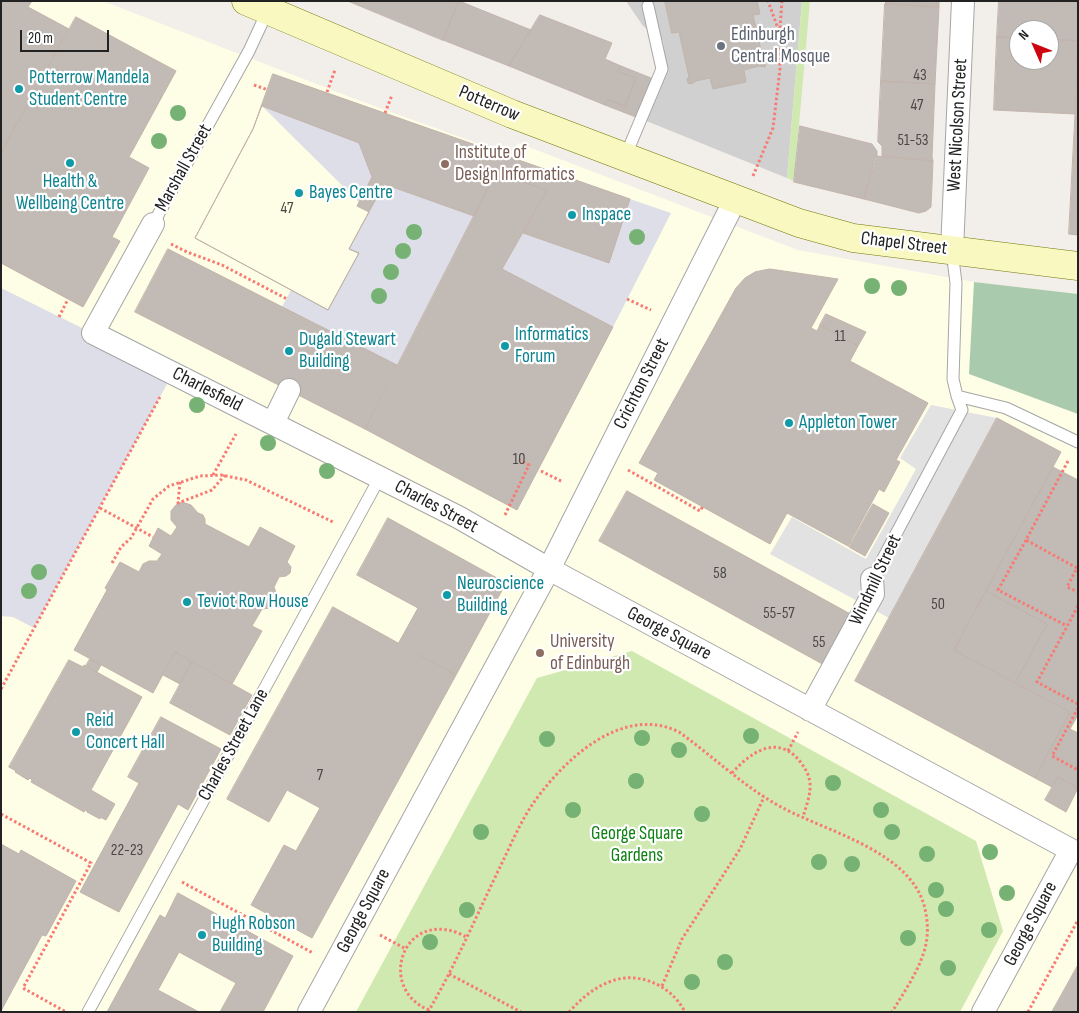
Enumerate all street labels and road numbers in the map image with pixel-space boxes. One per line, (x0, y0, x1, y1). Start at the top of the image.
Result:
street label: West Nicolson Street (943, 58, 973, 192)
street label: Potterrow (455, 81, 523, 127)
street label: Marshall Street (151, 120, 217, 216)
street label: Chapel Street (860, 227, 948, 261)
street label: Crichton Street (609, 335, 675, 433)
street label: Charlesfield (168, 363, 246, 417)
street label: Charles Street (390, 476, 482, 538)
street label: Windmill Street (845, 531, 907, 629)
street label: George Square (623, 602, 715, 666)
street label: Charles Street Lane (194, 685, 274, 805)
street label: George Square (332, 865, 396, 957)
street label: George Square (999, 878, 1063, 970)

